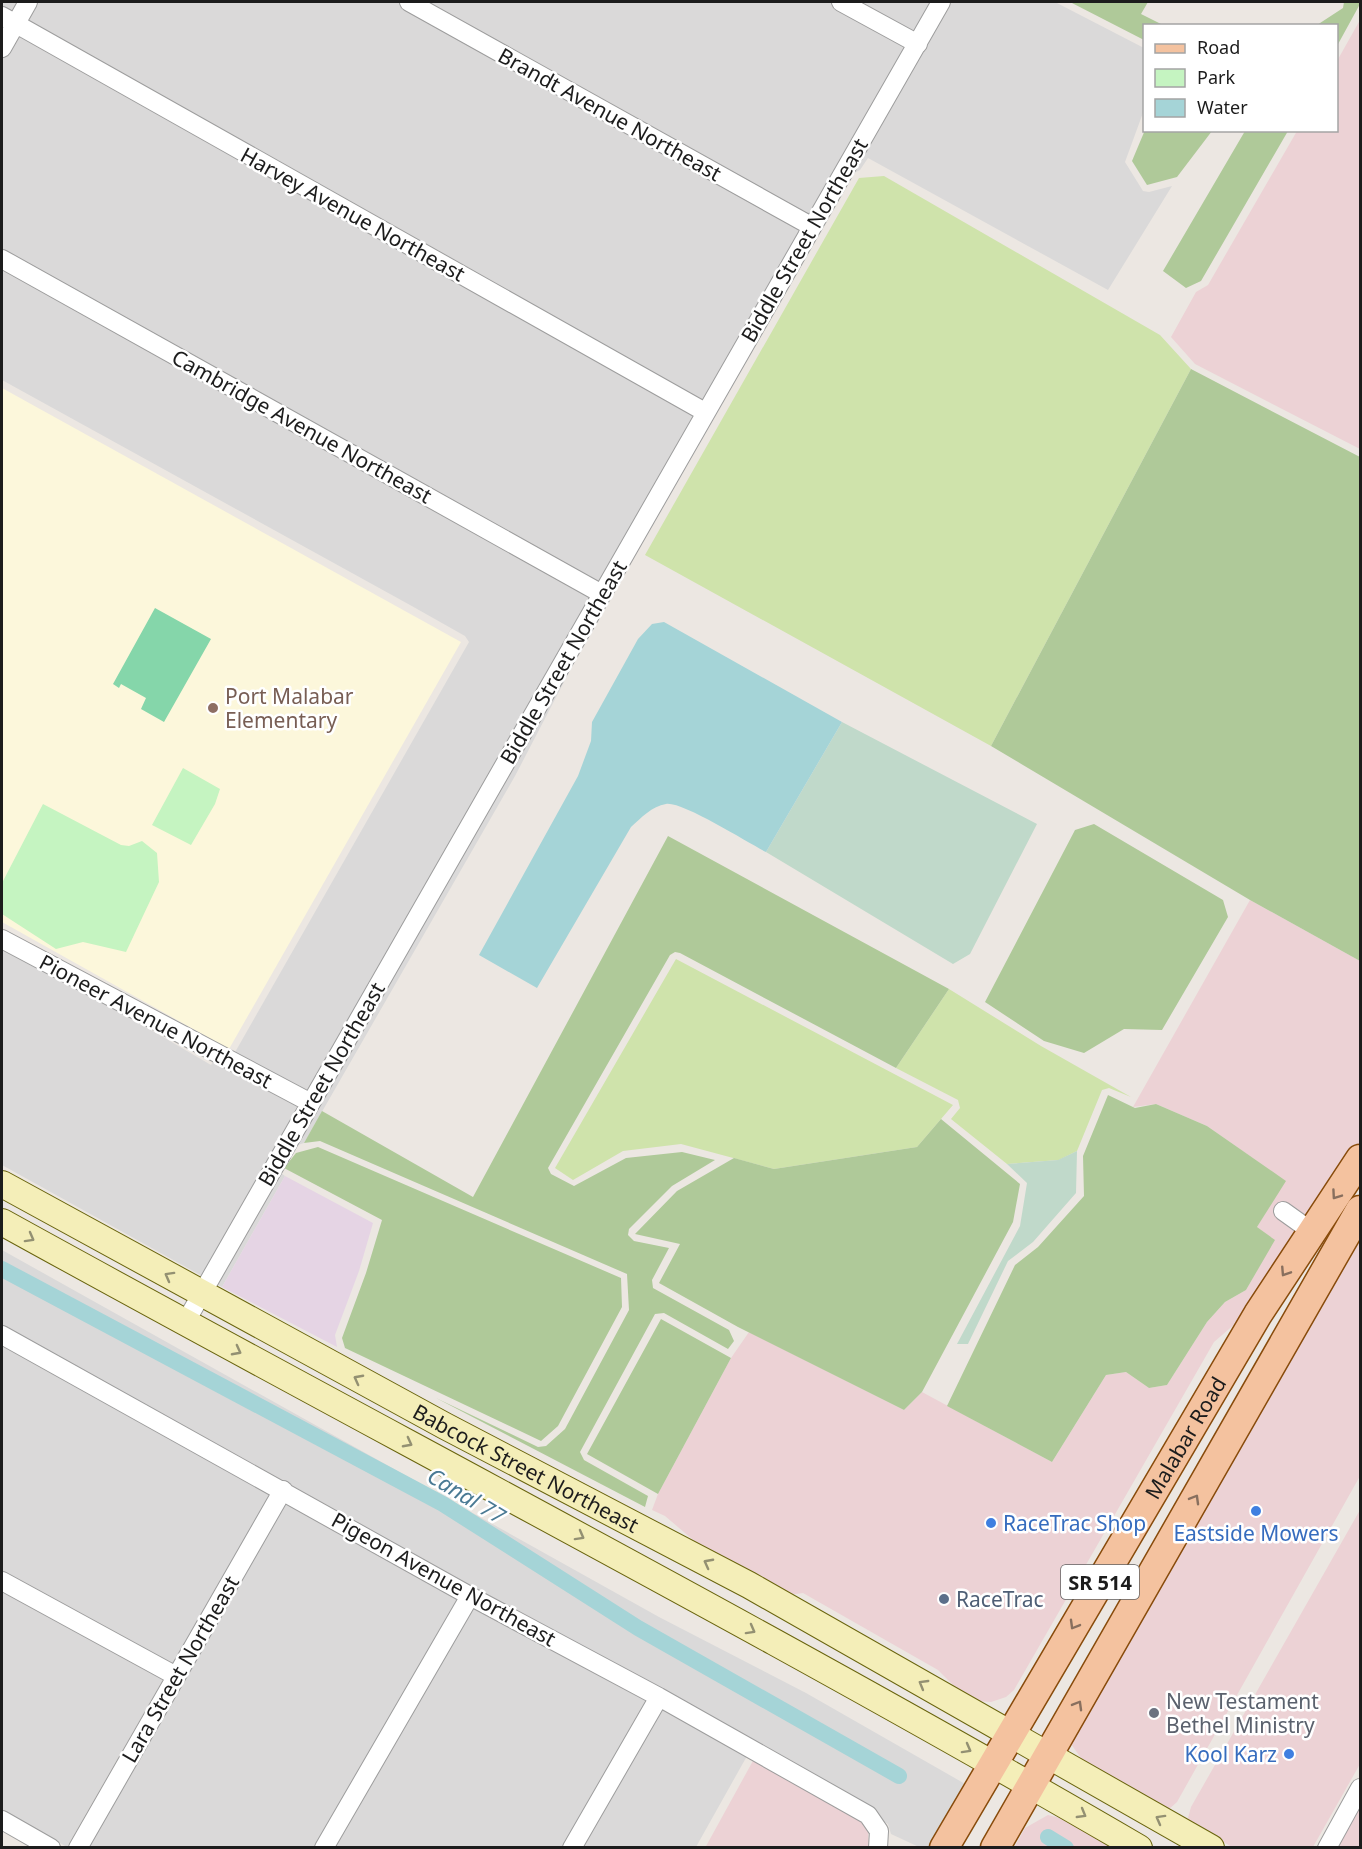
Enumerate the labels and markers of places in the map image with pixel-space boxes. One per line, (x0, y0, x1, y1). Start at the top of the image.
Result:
place label: Port Malabar Elementary (225, 682, 354, 734)
marker: Port Malabar Elementary (206, 701, 220, 715)
marker: Eastside Mowers (1249, 1504, 1263, 1518)
place label: RaceTrac Shop (1003, 1509, 1146, 1537)
marker: RaceTrac Shop (984, 1516, 998, 1530)
place label: Eastside Mowers (1173, 1519, 1339, 1547)
place label: RaceTrac (956, 1585, 1044, 1613)
marker: RaceTrac (937, 1592, 951, 1606)
place label: New Testament Bethel Ministry (1166, 1687, 1319, 1739)
marker: New Testament Bethel Ministry (1147, 1706, 1161, 1720)
place label: Kool Karz (1184, 1740, 1277, 1768)
marker: Kool Karz (1282, 1747, 1296, 1761)

